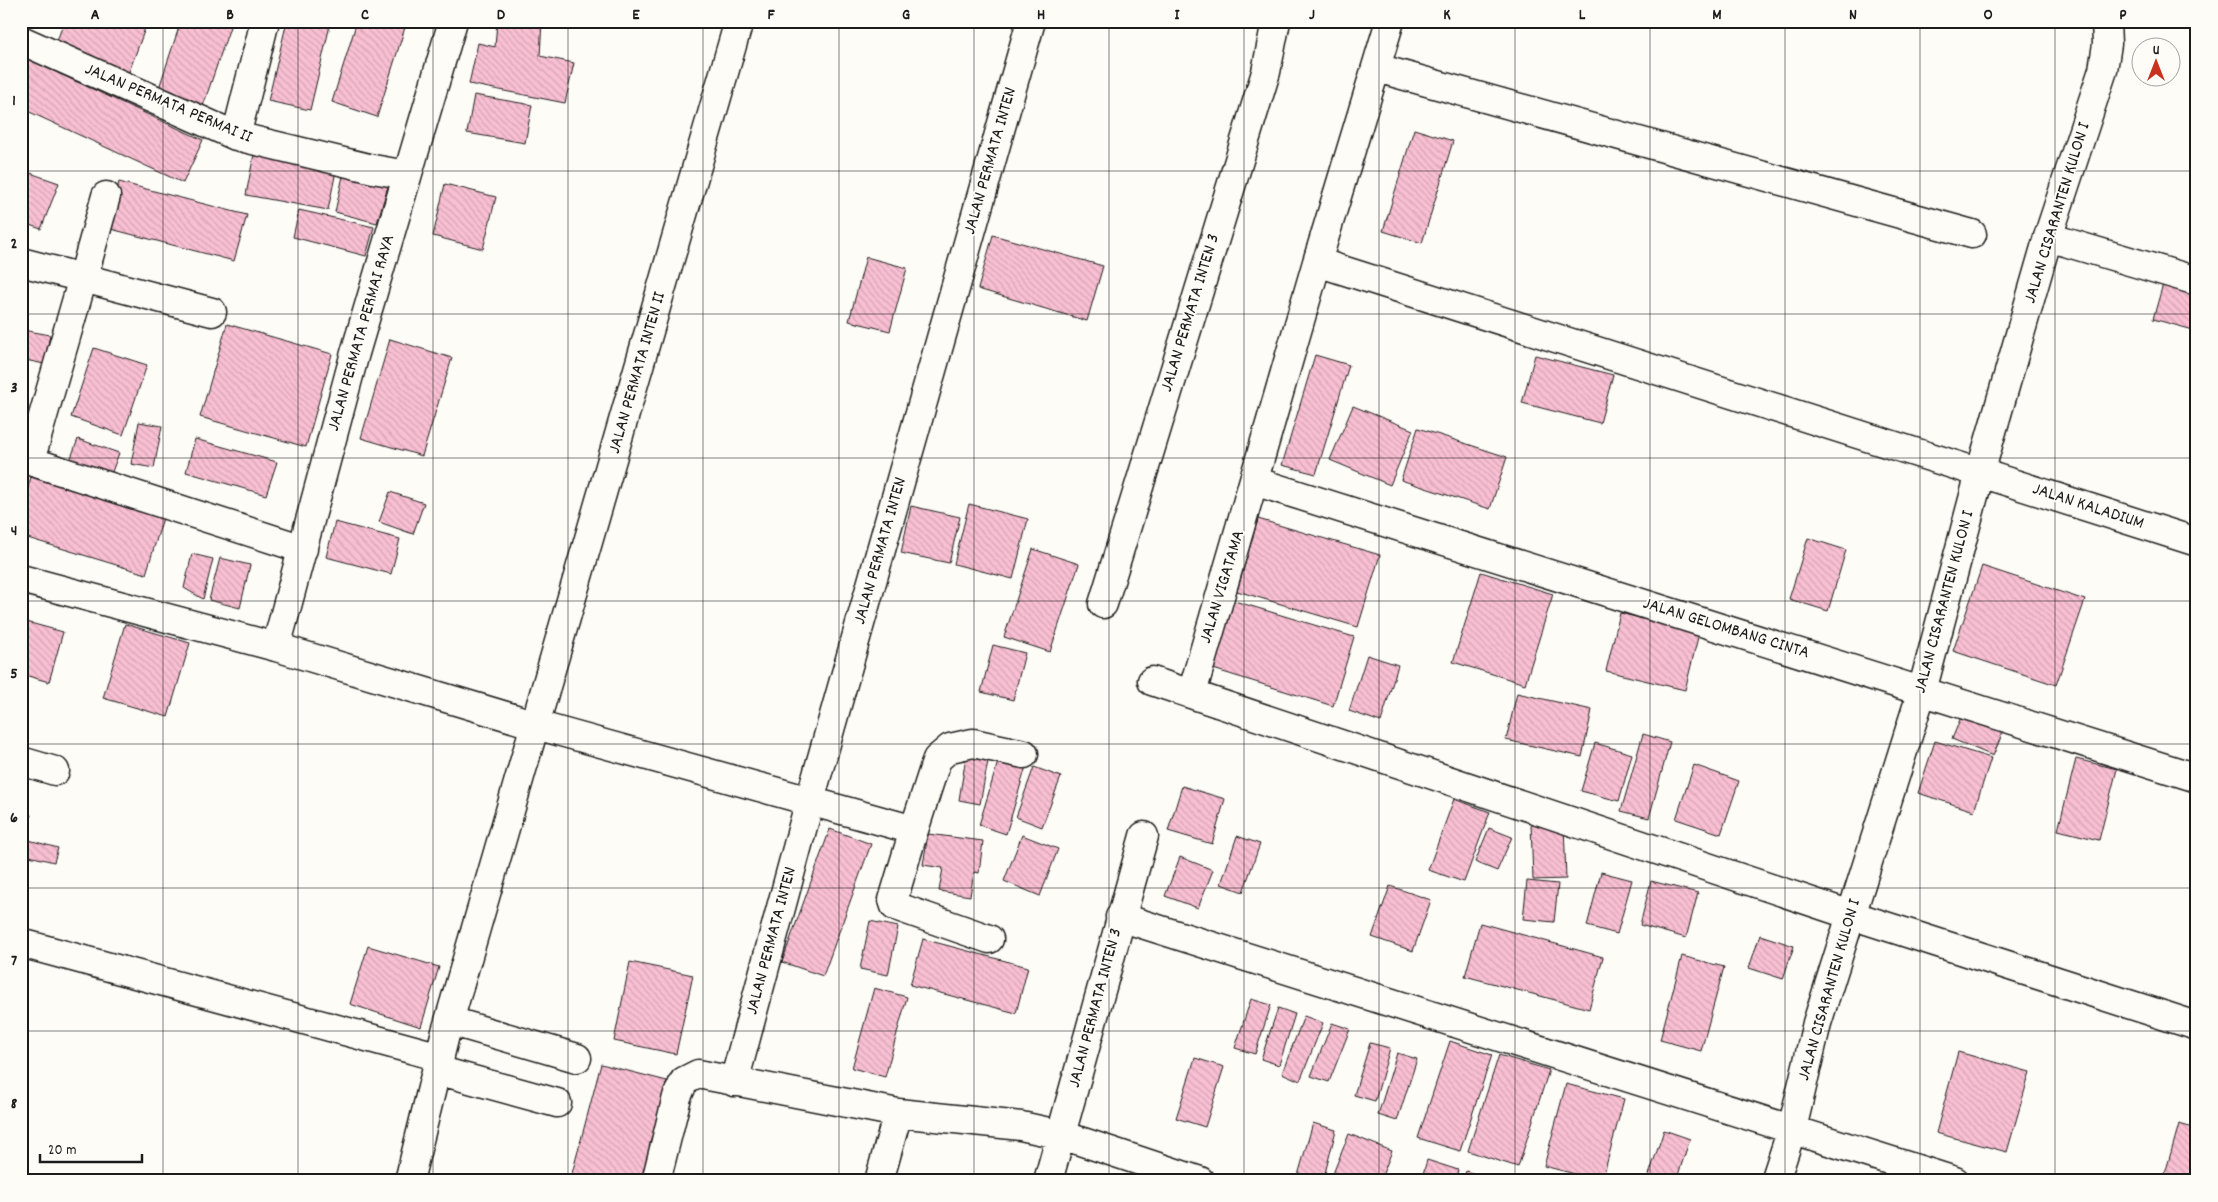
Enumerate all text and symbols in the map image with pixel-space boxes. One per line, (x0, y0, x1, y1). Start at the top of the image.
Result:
text: A (91, 4, 100, 27)
text: B (226, 4, 234, 27)
text: C (361, 4, 369, 27)
text: D (497, 4, 506, 27)
text: E (632, 4, 640, 27)
text: F (767, 4, 775, 27)
text: G (902, 4, 910, 27)
text: H (1037, 4, 1045, 27)
text: I (1175, 4, 1181, 27)
text: J (1309, 4, 1315, 27)
text: K (1443, 4, 1451, 27)
text: L (1579, 4, 1586, 27)
text: M (1712, 4, 1722, 27)
text: N (1849, 4, 1857, 27)
text: O (1983, 4, 1993, 27)
text: P (2119, 4, 2127, 27)
north arrow (2130, 38, 2180, 88)
text: U (2153, 41, 2160, 61)
street label: JALAN PERMATA PERMAI II (80, 57, 256, 151)
street label: JALAN PERMATA INTEN (958, 85, 1024, 237)
text: 1 (12, 90, 16, 113)
street label: JALAN CISARANTEN KULON I (2019, 119, 2098, 307)
street label: JALAN PERMATA INTEN 3 (1155, 231, 1227, 395)
street label: JALAN PERMATA PERMAI RAYA (322, 232, 402, 434)
text: 2 (11, 233, 18, 256)
street label: JALAN PERMATA INTEN II (603, 289, 673, 457)
text: 3 (10, 377, 18, 400)
street label: JALAN PERMATA INTEN (848, 475, 914, 627)
street label: JALAN KALADIUM (2029, 477, 2147, 537)
street label: JALAN CISARANTEN KULON I (1909, 508, 1982, 696)
text: 4 (11, 520, 17, 543)
street label: JALAN VIGATAMA (1194, 527, 1252, 647)
street label: JALAN GELOMBANG CINTA (1640, 592, 1813, 666)
text: 5 (10, 663, 18, 686)
text: 6 (10, 807, 18, 830)
street label: JALAN PERMATA INTEN (740, 864, 804, 1018)
street label: JALAN CISARANTEN KULON I (1792, 896, 1868, 1084)
street label: JALAN PERMATA INTEN 3 (1063, 926, 1129, 1090)
text: 7 (11, 950, 17, 973)
text: 8 (11, 1093, 18, 1116)
scale bar (40, 1132, 142, 1164)
text: 20 m (48, 1140, 76, 1162)

